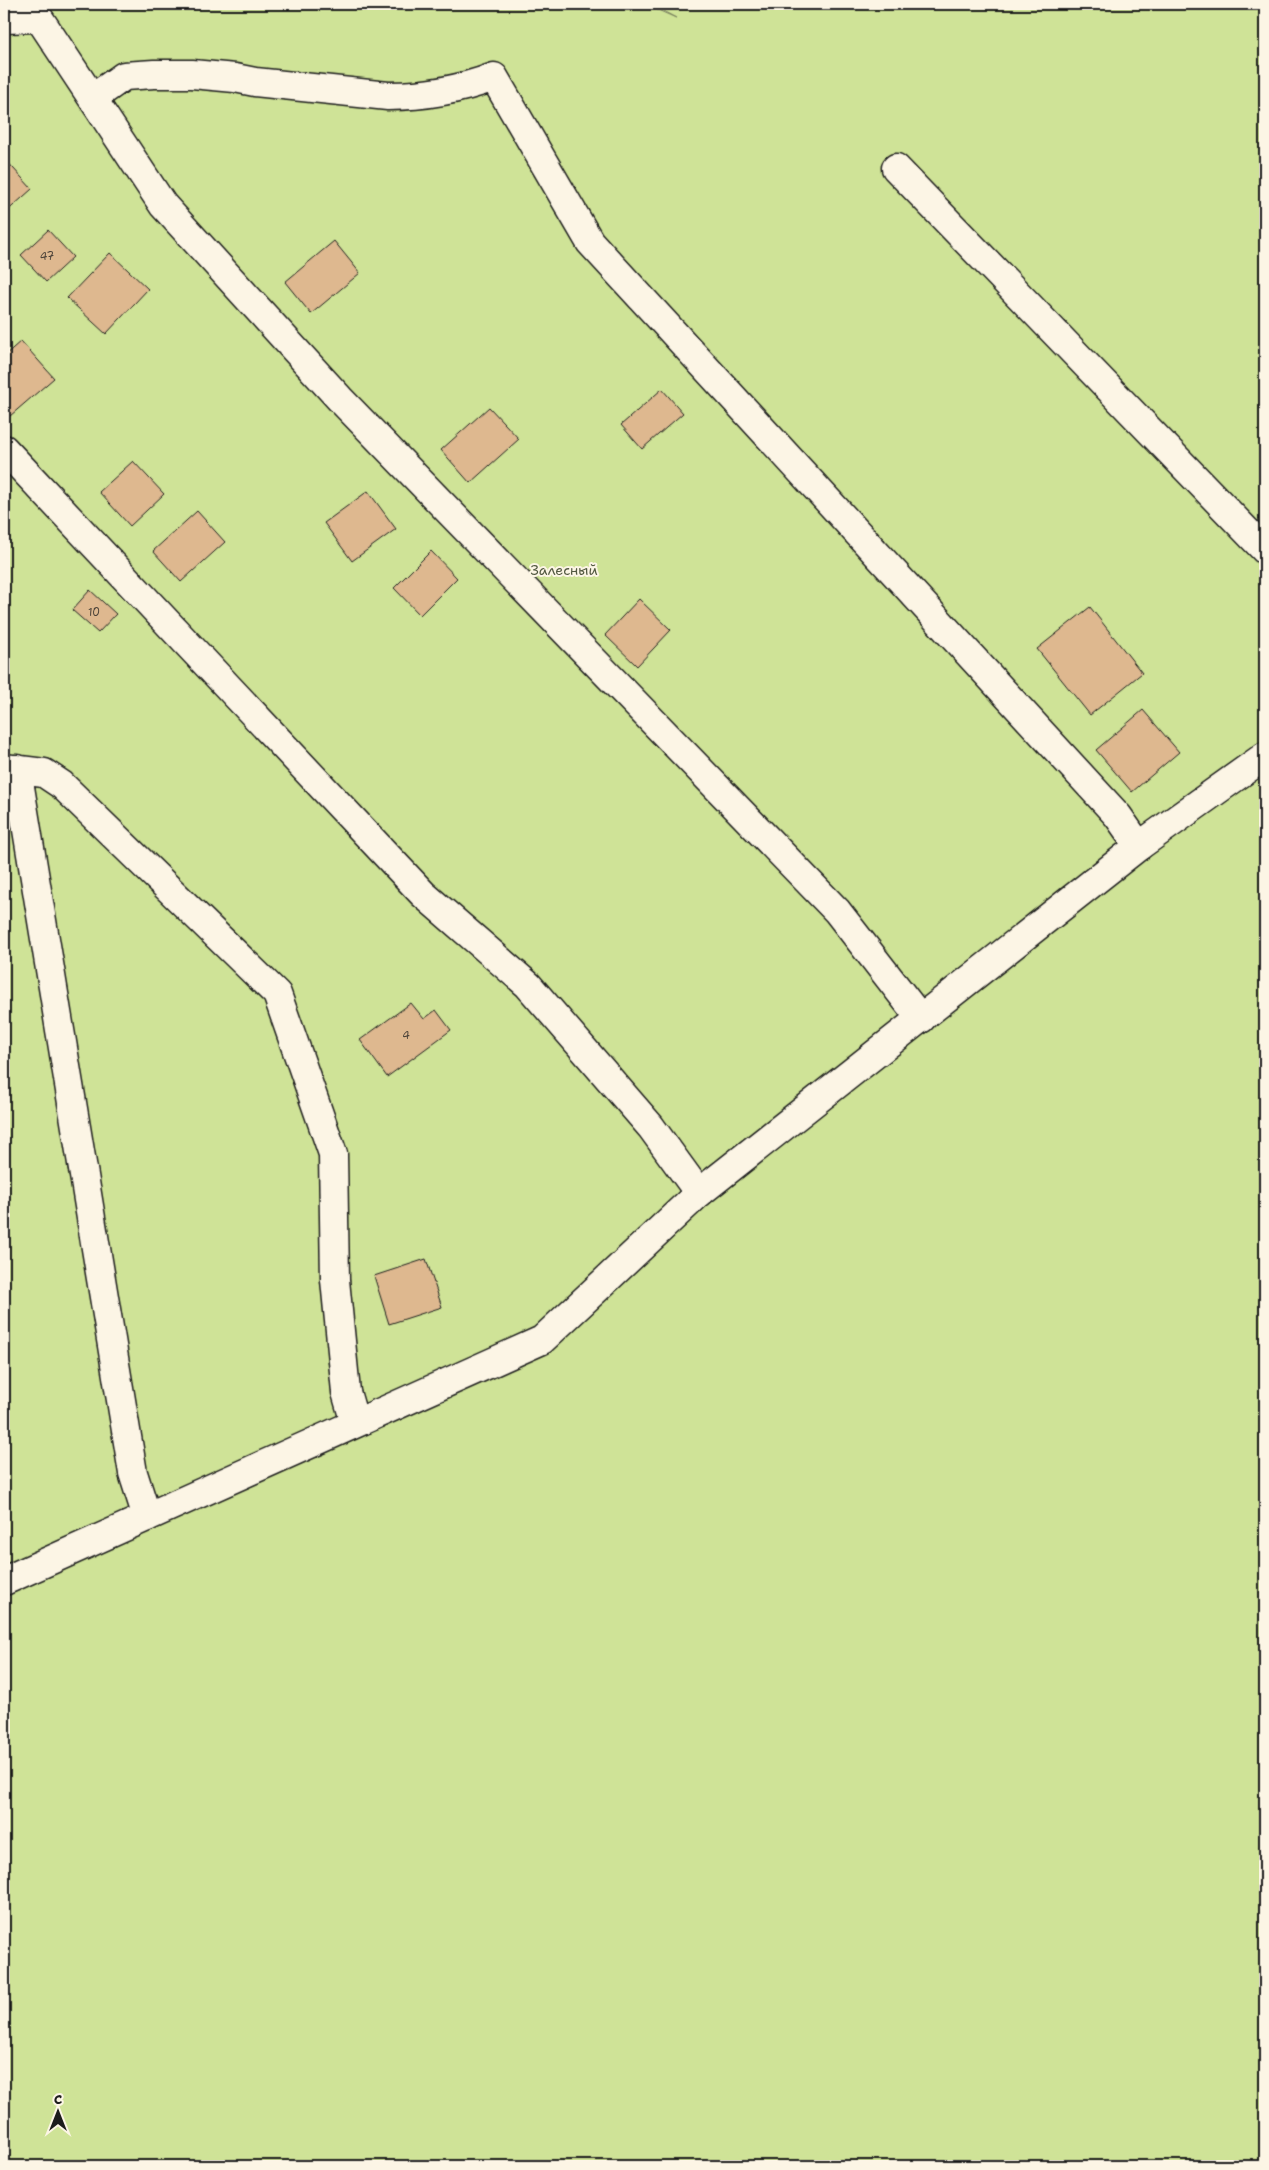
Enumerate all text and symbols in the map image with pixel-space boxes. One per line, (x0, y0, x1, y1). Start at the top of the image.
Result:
house number: 47 (40, 249, 55, 264)
park label: Залесный (530, 561, 598, 579)
house number: 10 (88, 605, 100, 620)
house number: 4 (402, 1028, 410, 1043)
north arrow (32, 2088, 82, 2138)
text: С (54, 2090, 62, 2108)

